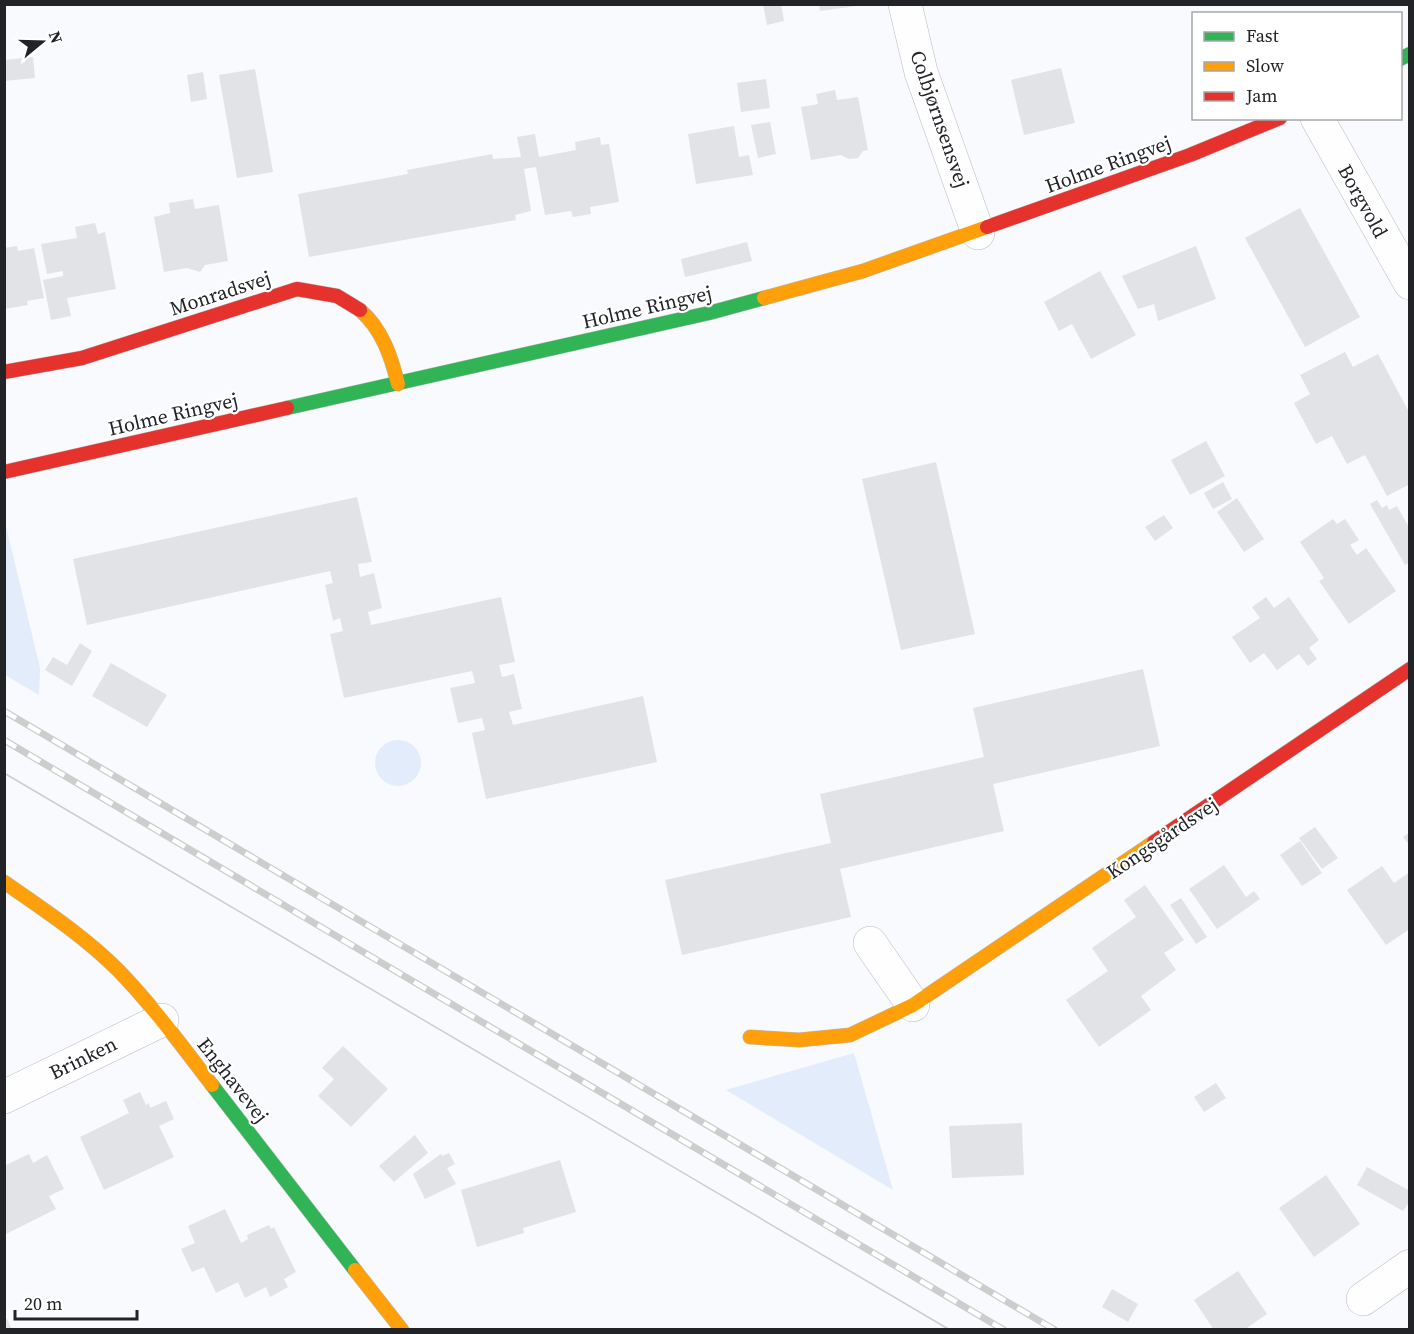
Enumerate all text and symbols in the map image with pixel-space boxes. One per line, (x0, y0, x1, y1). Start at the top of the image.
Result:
north arrow (12, 12, 72, 72)
legend (1192, 12, 1402, 120)
text: Fast (1246, 23, 1279, 48)
text: N (44, 28, 69, 47)
street label: Colbjørnsensvej (903, 47, 977, 191)
text: Slow (1246, 53, 1284, 78)
text: Jam (1245, 83, 1278, 108)
street label: Holme Ringvej (1041, 128, 1175, 200)
street label: Borgvold (1331, 159, 1395, 243)
street label: Monradsvej (166, 264, 274, 322)
street label: Holme Ringvej (580, 279, 714, 335)
street label: Holme Ringvej (106, 386, 240, 442)
street label: Kongsgårdsvej (1101, 790, 1223, 886)
street label: Brinken (45, 1030, 121, 1086)
street label: Enghavevej (191, 1031, 275, 1129)
scale bar (15, 1283, 136, 1321)
text: 20 m (24, 1291, 62, 1316)

